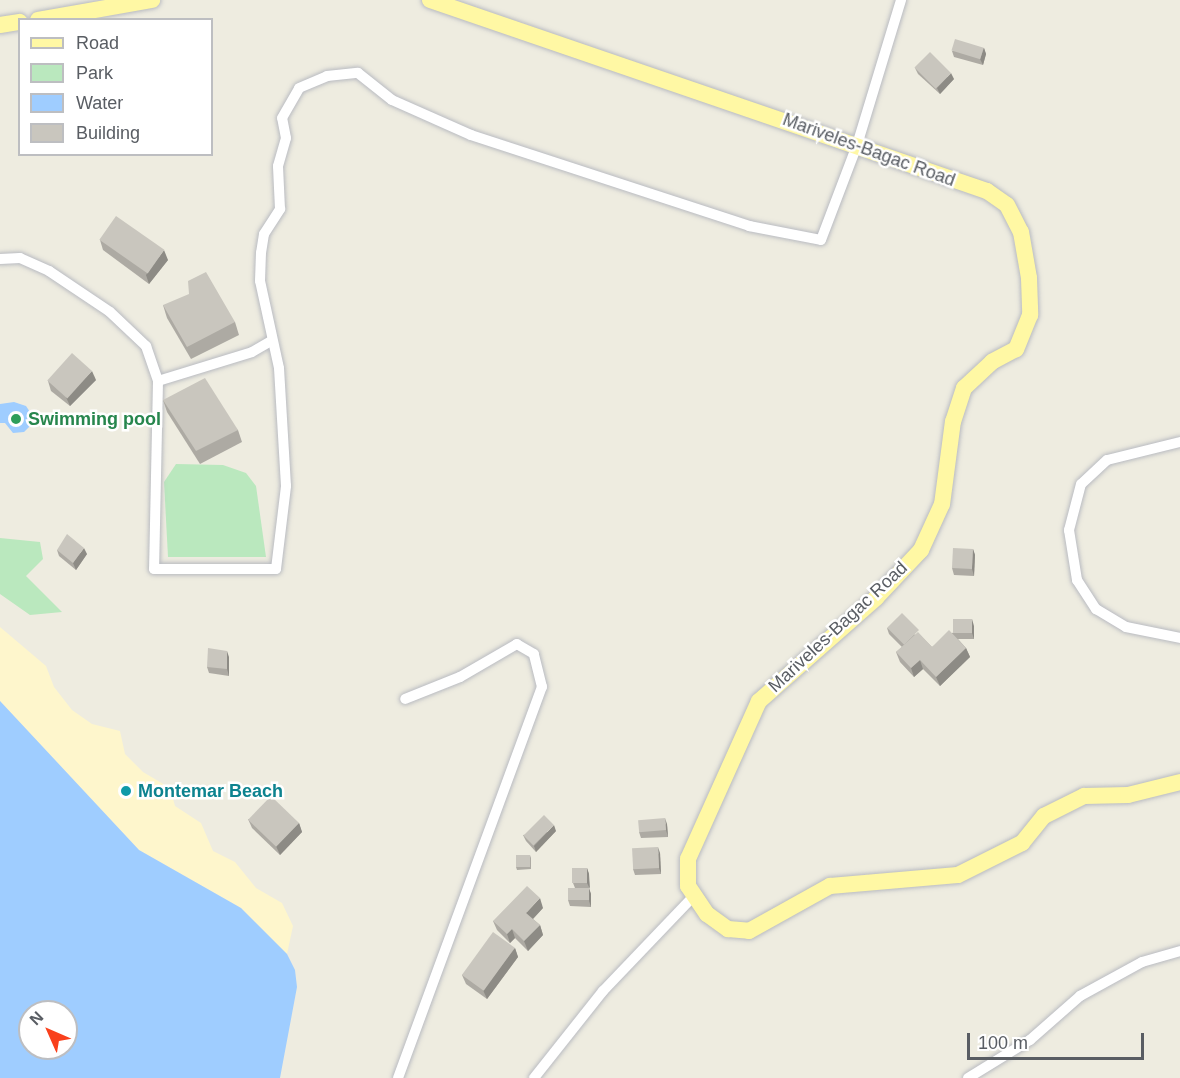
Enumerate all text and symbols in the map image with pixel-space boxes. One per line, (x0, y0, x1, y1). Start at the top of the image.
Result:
legend (18, 18, 213, 156)
text: Road (76, 33, 119, 53)
text: Park (76, 63, 113, 83)
text: Water (76, 93, 123, 113)
street label: Mariveles-Bagac Road (780, 109, 958, 191)
text: Building (76, 123, 140, 143)
place label: Swimming pool (28, 408, 161, 430)
marker: Swimming pool (9, 412, 23, 426)
street label: Mariveles-Bagac Road (764, 557, 912, 697)
place label: Montemar Beach (138, 780, 283, 802)
marker: Montemar Beach (119, 784, 133, 798)
north arrow (18, 1000, 78, 1060)
text: N (26, 1008, 46, 1028)
scale bar (970, 1021, 1147, 1059)
text: 100 m (978, 1033, 1028, 1053)

